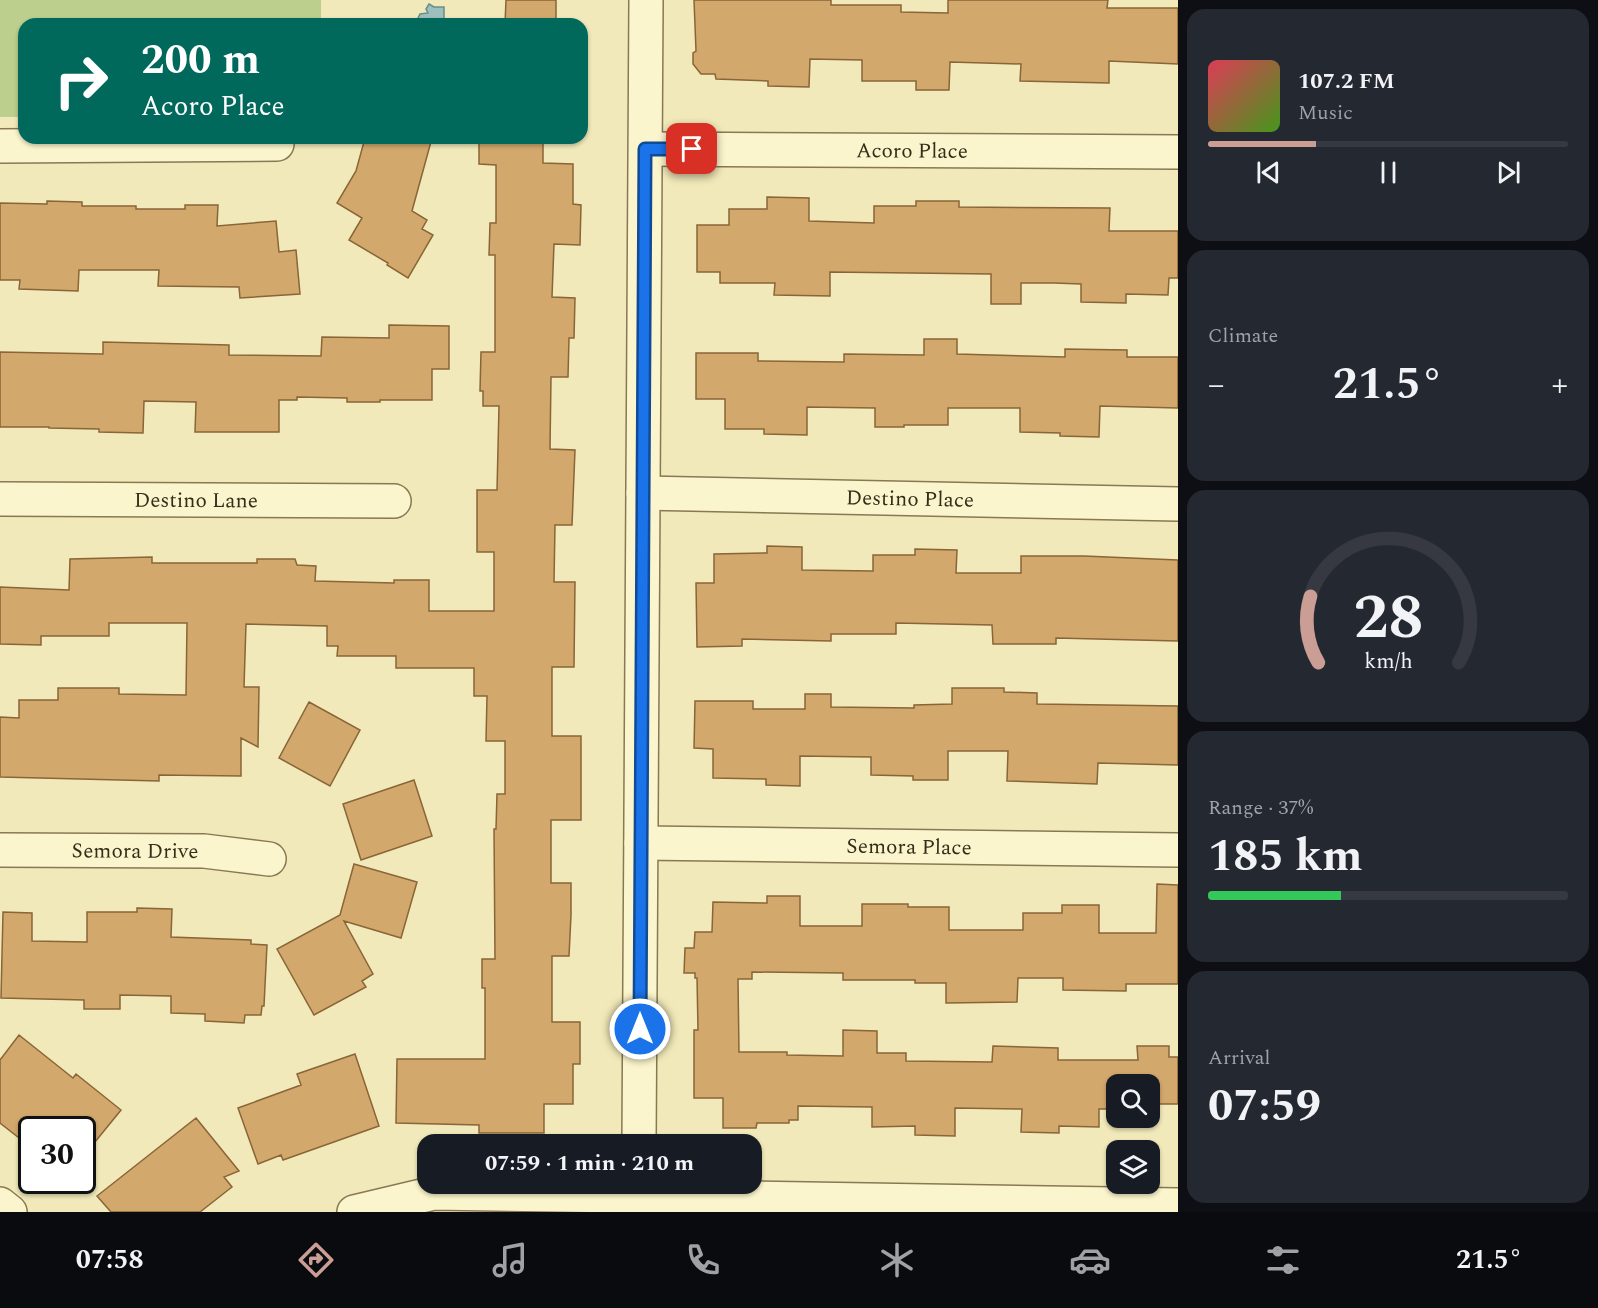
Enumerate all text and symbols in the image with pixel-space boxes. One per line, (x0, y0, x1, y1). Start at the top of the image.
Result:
text: 200 m (141, 29, 260, 92)
icon: right (42, 42, 120, 120)
text: 107.2 FM (1298, 65, 1395, 98)
text: Acoro Place (141, 86, 285, 128)
text: Music (1298, 98, 1353, 128)
pin (666, 123, 717, 174)
icon: arrive (675, 132, 708, 165)
street label: Acoro Place (856, 135, 968, 168)
icon: previous (1252, 156, 1285, 189)
icon: pause (1372, 156, 1405, 189)
icon: next (1492, 156, 1525, 189)
text: Climate (1208, 321, 1278, 351)
text: 21.5° (1333, 350, 1443, 419)
text: − (1208, 360, 1225, 410)
text: + (1551, 360, 1568, 410)
street label: Destino Place (845, 482, 974, 517)
street label: Destino Lane (134, 485, 258, 517)
text: 28 (1353, 571, 1423, 666)
text: km/h (1364, 645, 1412, 678)
text: Range · 37% (1208, 793, 1313, 823)
text: 185 km (1208, 822, 1363, 891)
street label: Semora Place (846, 831, 972, 864)
street label: Semora Drive (72, 835, 198, 868)
position arrow (608, 997, 672, 1061)
text: Arrival (1208, 1043, 1270, 1073)
text: 07:59 (1208, 1072, 1321, 1141)
map controls (1106, 1074, 1160, 1194)
button: search (1106, 1074, 1160, 1128)
speed limit sign: 30 (18, 1116, 96, 1194)
button: layers (1106, 1140, 1160, 1194)
text: 07:59 · 1 min · 210 m (485, 1147, 694, 1180)
text: 07:58 (76, 1239, 144, 1281)
icon: directions (295, 1239, 337, 1281)
icon: music (489, 1239, 531, 1281)
icon: phone (682, 1239, 724, 1281)
icon: climate (876, 1239, 918, 1281)
icon: car (1069, 1239, 1111, 1281)
icon: filters (1262, 1239, 1304, 1281)
text: 21.5° (1456, 1239, 1522, 1281)

